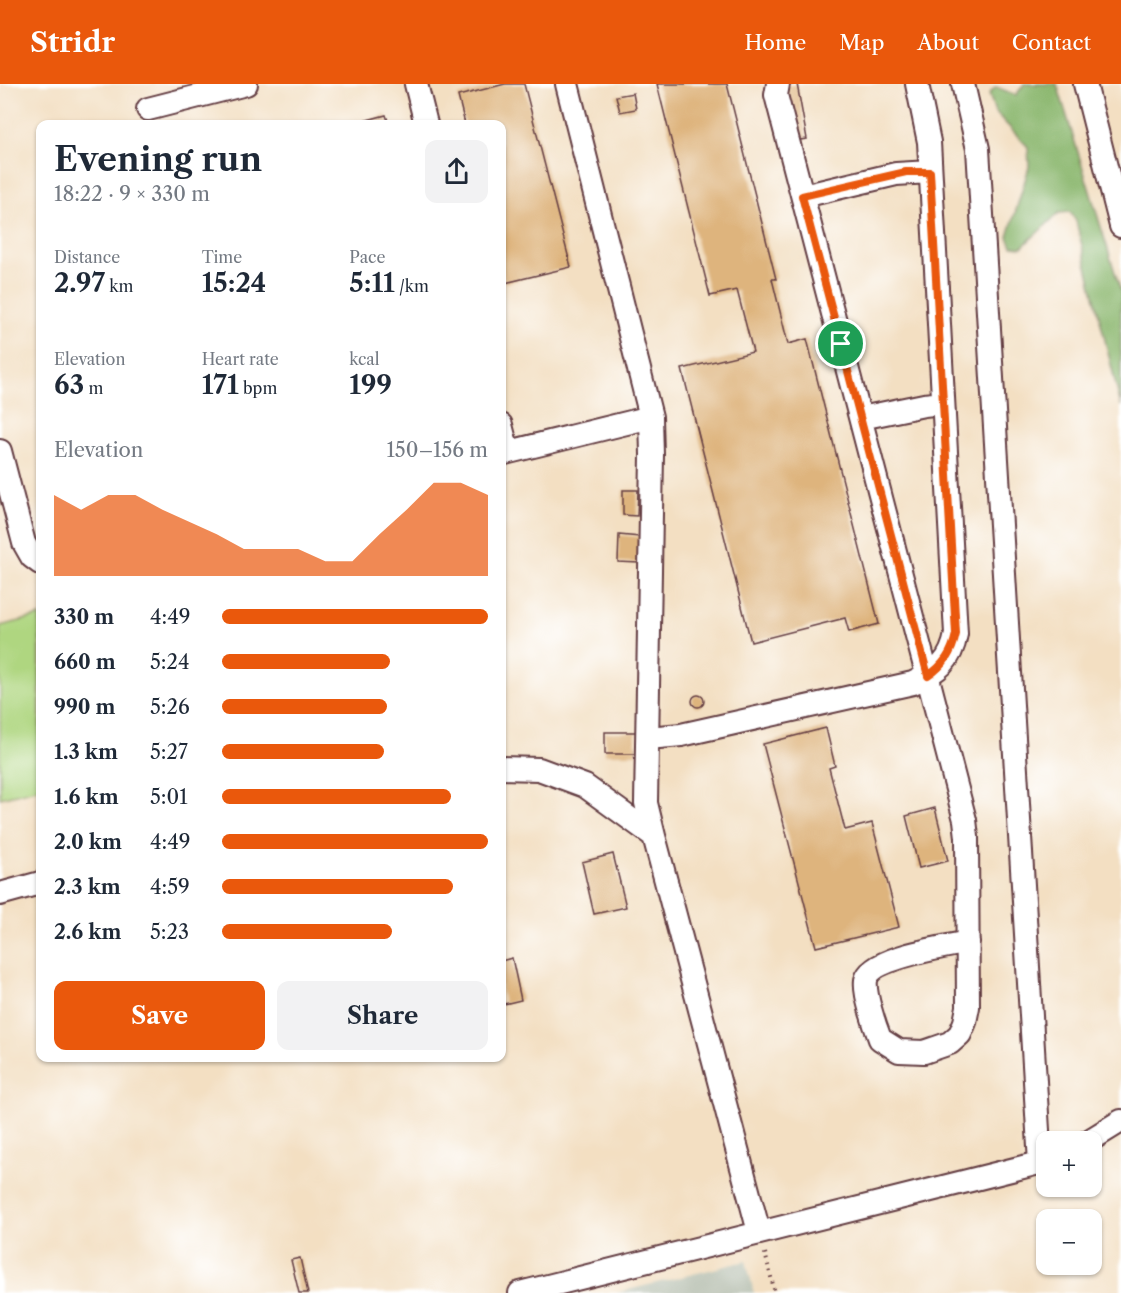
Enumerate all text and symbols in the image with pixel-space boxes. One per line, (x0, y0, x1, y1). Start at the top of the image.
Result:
text: Stridr (30, 25, 115, 59)
text: Home (745, 30, 806, 55)
text: Map (839, 30, 884, 55)
text: About (917, 30, 979, 55)
text: Contact (1012, 30, 1091, 55)
text: Evening run (54, 139, 262, 180)
button: share (425, 140, 488, 203)
text: 18:22 · 9 × 330 m (54, 182, 210, 206)
text: Distance (54, 247, 120, 267)
text: Time (202, 247, 242, 267)
text: Pace (349, 247, 385, 267)
text: 2.97 (54, 267, 105, 299)
text: 15:24 (202, 267, 266, 299)
text: 5:11 (349, 267, 395, 299)
text: km (105, 276, 133, 296)
text: /km (395, 276, 429, 296)
pin (815, 318, 866, 369)
icon: arrive (824, 327, 857, 360)
text: Elevation (54, 349, 125, 369)
text: Heart rate (202, 349, 279, 369)
text: kcal (349, 349, 380, 369)
text: 63 (54, 369, 84, 401)
text: 171 (202, 369, 239, 401)
text: 199 (349, 369, 392, 401)
text: m (84, 378, 103, 398)
text: bpm (239, 378, 277, 398)
text: Elevation (54, 438, 143, 462)
text: 150–156 m (386, 438, 488, 462)
text: 330 m (54, 605, 114, 629)
text: 4:49 (150, 605, 190, 629)
text: 660 m (54, 650, 116, 674)
text: 5:24 (150, 650, 190, 674)
text: 990 m (54, 695, 116, 719)
text: 5:26 (150, 695, 190, 719)
text: 1.3 km (54, 740, 118, 764)
text: 5:27 (150, 740, 188, 764)
text: 1.6 km (54, 785, 119, 809)
text: 5:01 (150, 785, 188, 809)
text: 2.0 km (54, 830, 122, 854)
text: 4:49 (150, 830, 190, 854)
text: 2.3 km (54, 875, 121, 899)
text: 4:59 (150, 875, 190, 899)
text: 2.6 km (54, 920, 121, 944)
text: 5:23 (150, 920, 189, 944)
button: Save (54, 981, 265, 1050)
button: Share (277, 981, 488, 1050)
map controls (1036, 1131, 1102, 1275)
button: + (1036, 1131, 1102, 1197)
button: − (1036, 1209, 1102, 1275)

